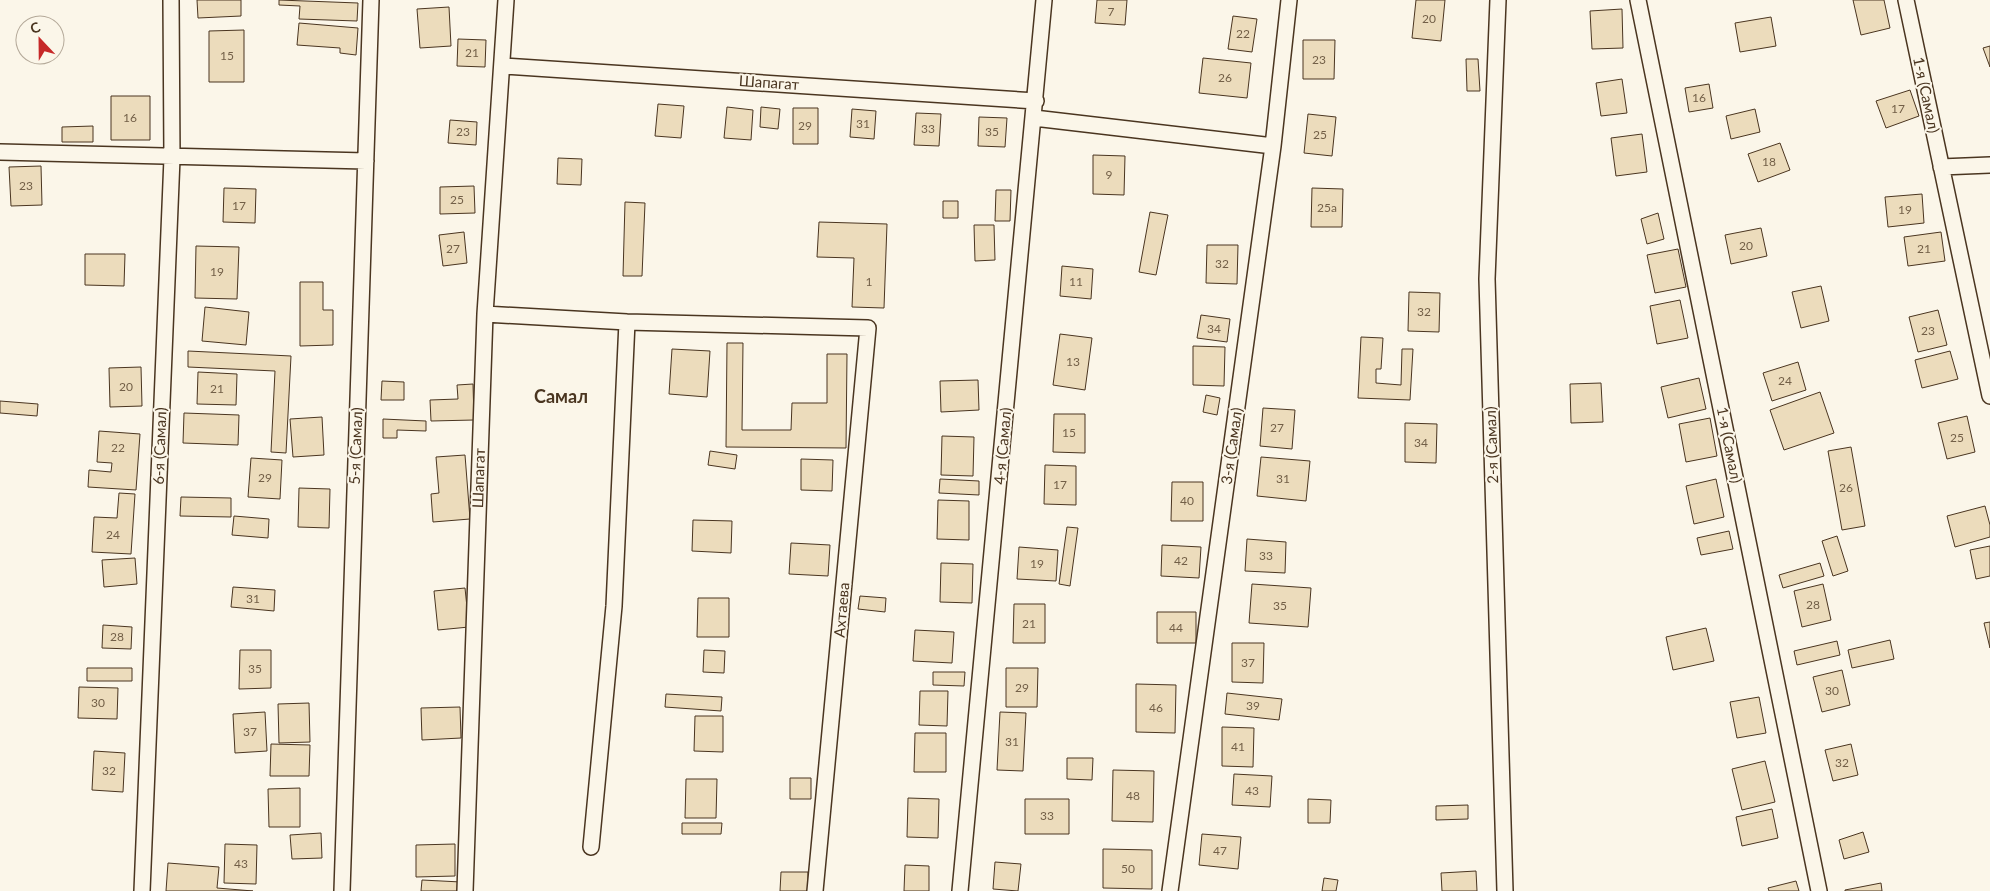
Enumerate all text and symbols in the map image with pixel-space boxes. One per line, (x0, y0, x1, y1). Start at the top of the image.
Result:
house number: 7 (1108, 4, 1115, 19)
house number: 20 (1422, 11, 1436, 26)
north arrow (15, 15, 65, 65)
text: С (27, 18, 43, 37)
house number: 22 (1236, 26, 1250, 41)
house number: 21 (465, 45, 479, 60)
house number: 15 (220, 48, 234, 63)
house number: 23 (1312, 52, 1326, 67)
street label: 1-я (Самал) (1910, 55, 1944, 135)
house number: 26 (1218, 70, 1232, 85)
street label: Шапагат (738, 71, 800, 93)
house number: 16 (1692, 90, 1706, 105)
house number: 17 (1891, 101, 1905, 116)
house number: 16 (123, 110, 137, 125)
house number: 31 (856, 116, 870, 131)
house number: 29 (798, 118, 812, 133)
house number: 33 (921, 121, 935, 136)
house number: 23 (456, 124, 470, 139)
house number: 35 (985, 124, 999, 139)
house number: 25 (1313, 127, 1327, 142)
house number: 18 (1762, 154, 1776, 169)
house number: 9 (1106, 167, 1113, 182)
house number: 23 (19, 178, 33, 193)
house number: 25 (450, 192, 464, 207)
house number: 17 (232, 198, 246, 213)
house number: 25а (1317, 200, 1337, 215)
house number: 19 (1898, 202, 1912, 217)
house number: 20 (1739, 238, 1753, 253)
house number: 27 (446, 241, 460, 256)
house number: 21 (1917, 241, 1931, 256)
house number: 32 (1215, 256, 1229, 271)
house number: 19 (210, 264, 224, 279)
house number: 1 (866, 274, 873, 289)
house number: 11 (1069, 274, 1083, 289)
house number: 32 (1417, 304, 1431, 319)
house number: 34 (1207, 321, 1221, 336)
house number: 23 (1921, 323, 1935, 338)
house number: 13 (1066, 354, 1080, 369)
house number: 24 (1778, 373, 1792, 388)
house number: 20 (119, 379, 133, 394)
house number: 21 (210, 381, 224, 396)
district label: Самал (534, 385, 588, 407)
street label: 1-я (Самал) (1714, 405, 1746, 485)
street label: 3-я (Самал) (1217, 406, 1245, 485)
street label: 2-я (Самал) (1481, 406, 1501, 484)
street label: 6-я (Самал) (149, 407, 169, 485)
street label: 5-я (Самал) (345, 407, 365, 485)
street label: 4-я (Самал) (990, 407, 1014, 485)
house number: 27 (1270, 420, 1284, 435)
house number: 15 (1062, 425, 1076, 440)
house number: 25 (1950, 430, 1964, 445)
house number: 34 (1414, 435, 1428, 450)
house number: 22 (111, 440, 125, 455)
street label: Шапагат (468, 447, 488, 508)
house number: 29 (258, 470, 272, 485)
house number: 31 (1276, 471, 1290, 486)
house number: 17 (1053, 477, 1067, 492)
house number: 26 (1839, 480, 1853, 495)
house number: 40 (1180, 493, 1194, 508)
house number: 24 (106, 527, 120, 542)
house number: 33 (1259, 548, 1273, 563)
house number: 42 (1174, 553, 1188, 568)
house number: 19 (1030, 556, 1044, 571)
street label: Ахтаева (830, 582, 852, 638)
house number: 31 (246, 591, 260, 606)
house number: 28 (1806, 597, 1820, 612)
house number: 35 (1273, 598, 1287, 613)
house number: 21 (1022, 616, 1036, 631)
house number: 44 (1169, 620, 1183, 635)
house number: 28 (110, 629, 124, 644)
house number: 37 (1241, 655, 1255, 670)
house number: 35 (248, 661, 262, 676)
house number: 29 (1015, 680, 1029, 695)
house number: 30 (1825, 683, 1839, 698)
house number: 30 (91, 695, 105, 710)
house number: 39 (1246, 698, 1260, 713)
house number: 46 (1149, 700, 1163, 715)
house number: 37 (243, 724, 257, 739)
house number: 31 (1005, 734, 1019, 749)
house number: 41 (1231, 739, 1245, 754)
house number: 32 (1835, 755, 1849, 770)
house number: 32 (102, 763, 116, 778)
house number: 43 (1245, 783, 1259, 798)
house number: 48 (1126, 788, 1140, 803)
house number: 33 (1040, 808, 1054, 823)
house number: 47 (1213, 843, 1227, 858)
house number: 43 (234, 856, 248, 871)
house number: 50 (1121, 861, 1135, 876)

